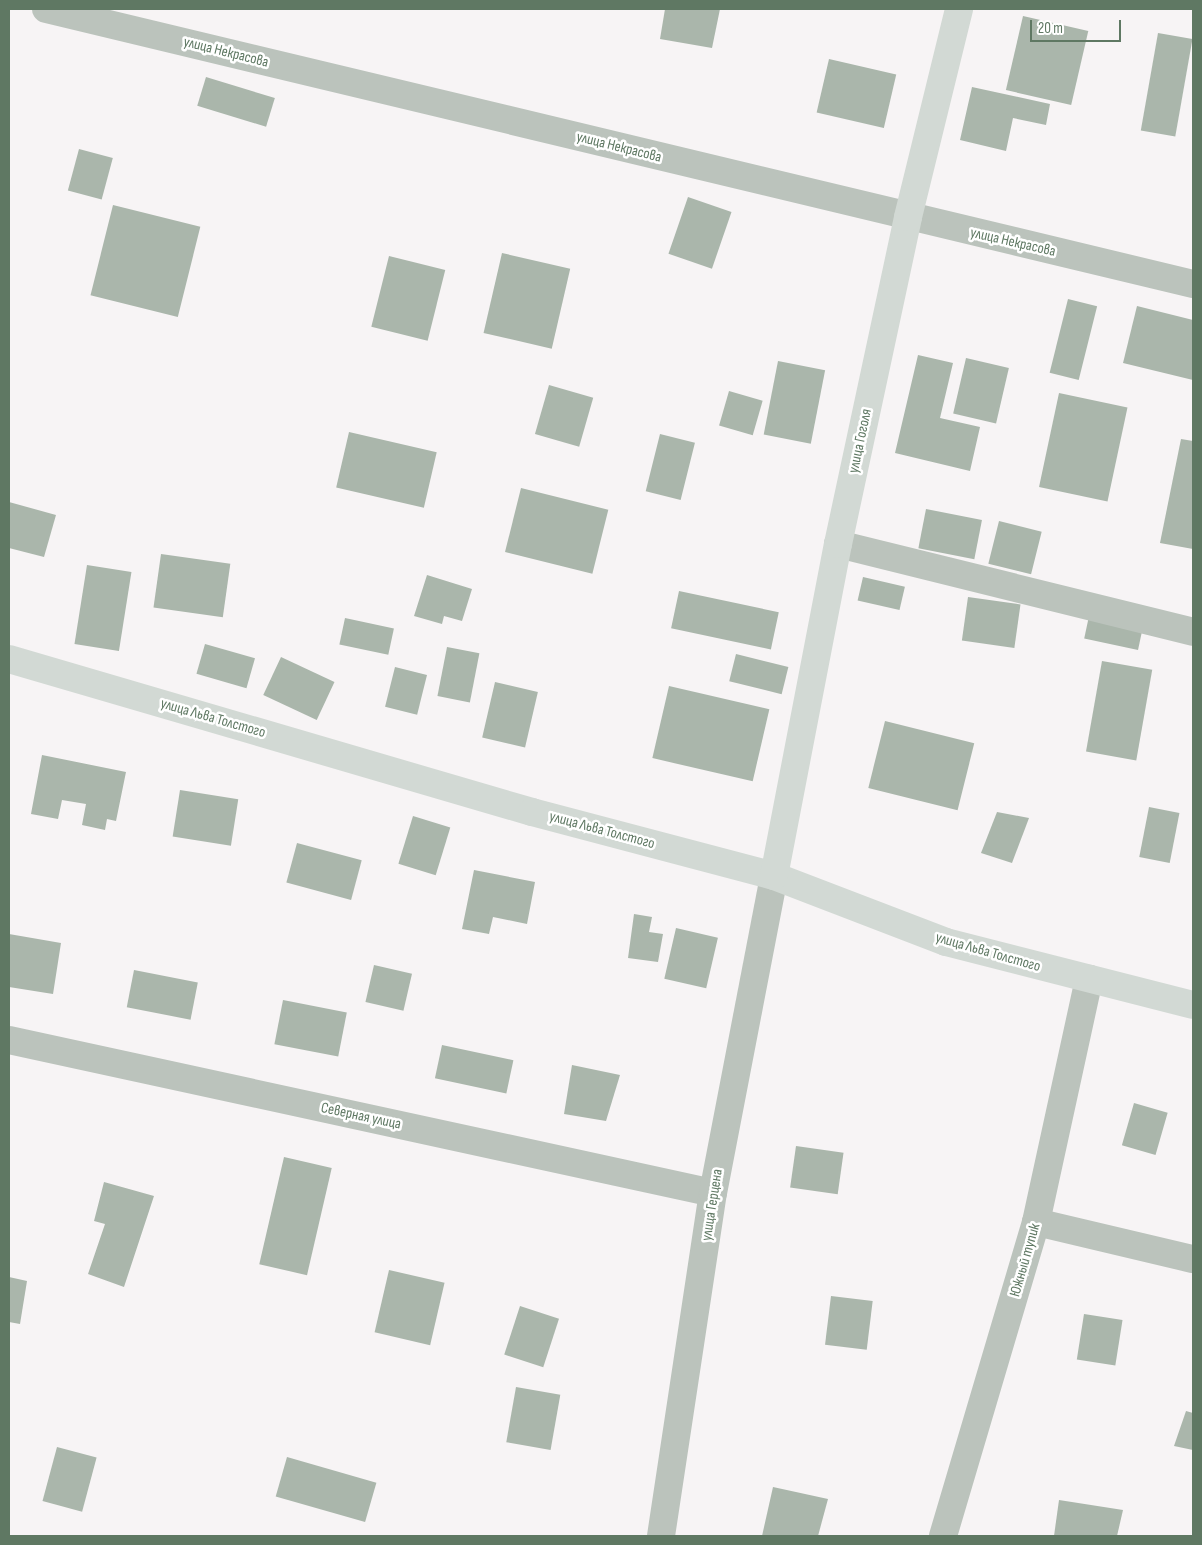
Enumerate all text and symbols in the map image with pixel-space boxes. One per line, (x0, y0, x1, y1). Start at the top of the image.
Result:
scale bar (1032, 10, 1123, 42)
text: 20 m (1038, 19, 1063, 38)
street label: улица Некрасова (182, 33, 270, 71)
street label: улица Некрасова (575, 128, 663, 166)
street label: улица Некрасова (969, 223, 1057, 261)
street label: улица Гоголя (844, 407, 876, 475)
street label: улица Льва Толстого (158, 694, 268, 742)
street label: улица Льва Толстого (547, 807, 657, 853)
street label: улица Льва Толстого (933, 928, 1043, 976)
street label: Северная улица (319, 1099, 403, 1133)
street label: улица Герцена (697, 1168, 727, 1242)
street label: Южный тупик (1006, 1221, 1044, 1299)

